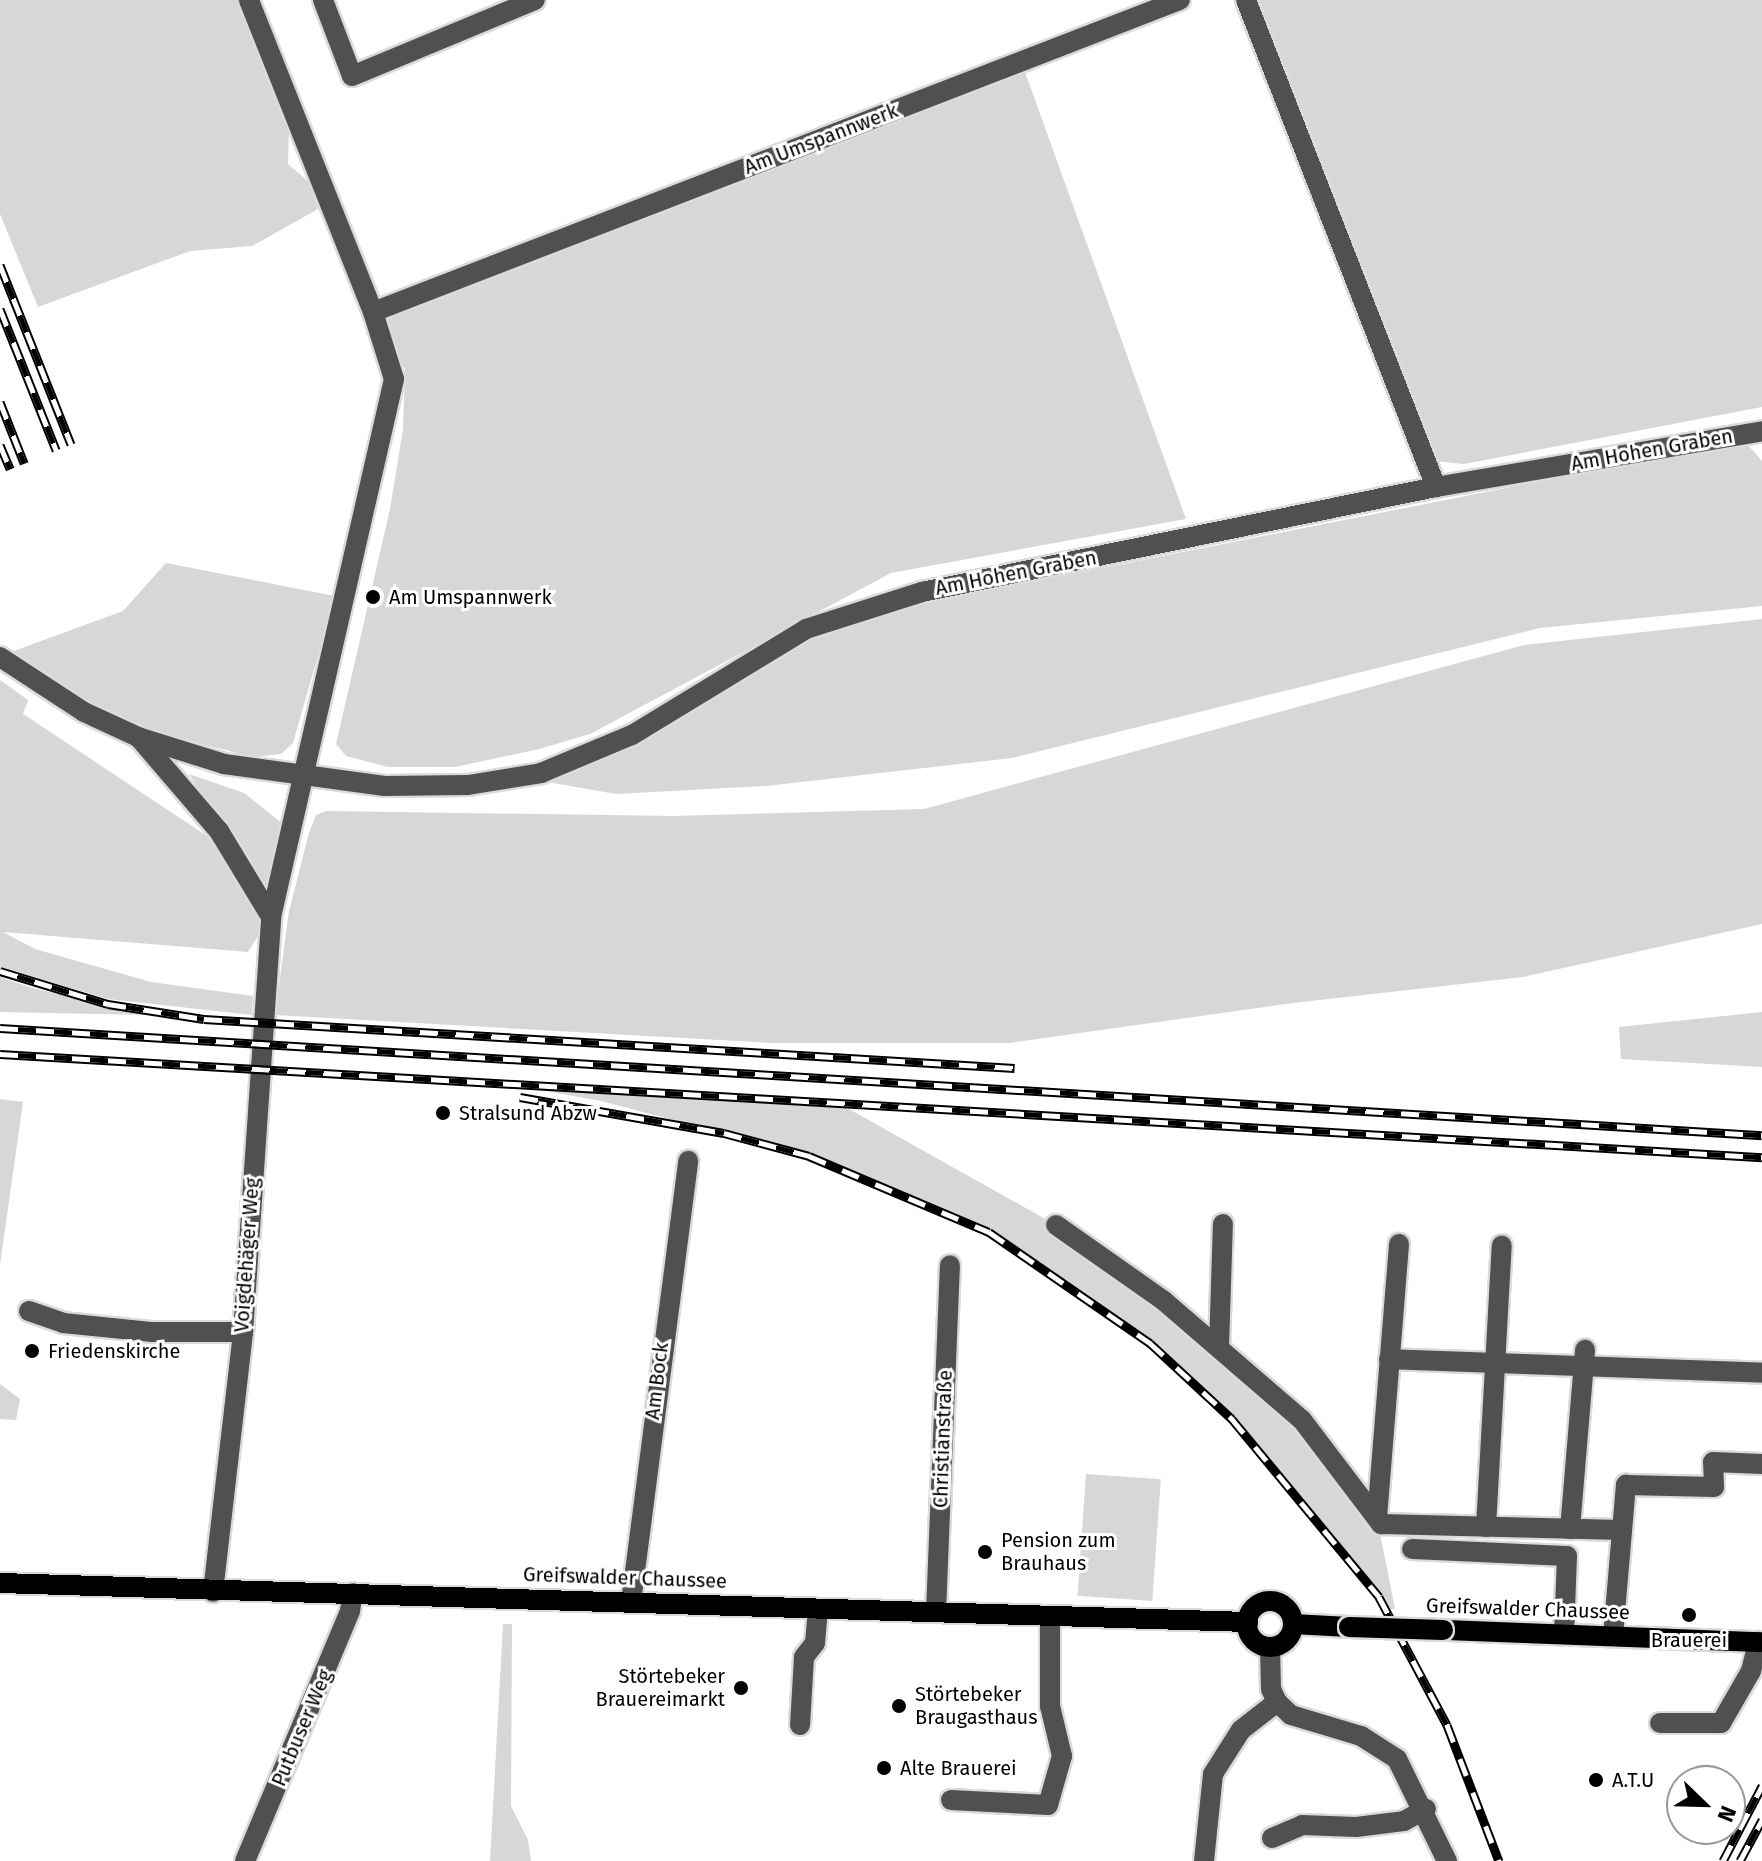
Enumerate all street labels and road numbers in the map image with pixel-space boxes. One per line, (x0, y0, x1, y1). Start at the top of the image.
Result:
street label: Am Umspannwerk (741, 99, 901, 179)
street label: Am Hohen Graben (1569, 424, 1735, 476)
street label: Am Hohen Graben (933, 546, 1099, 600)
street label: Voigdehäger Weg (230, 1177, 264, 1333)
street label: Am Bock (640, 1341, 674, 1421)
street label: Christianstraße (929, 1370, 957, 1508)
street label: Greifswalder Chaussee (523, 1562, 727, 1594)
street label: Greifswalder Chaussee (1426, 1593, 1630, 1625)
street label: Putbuser Weg (267, 1666, 337, 1790)

